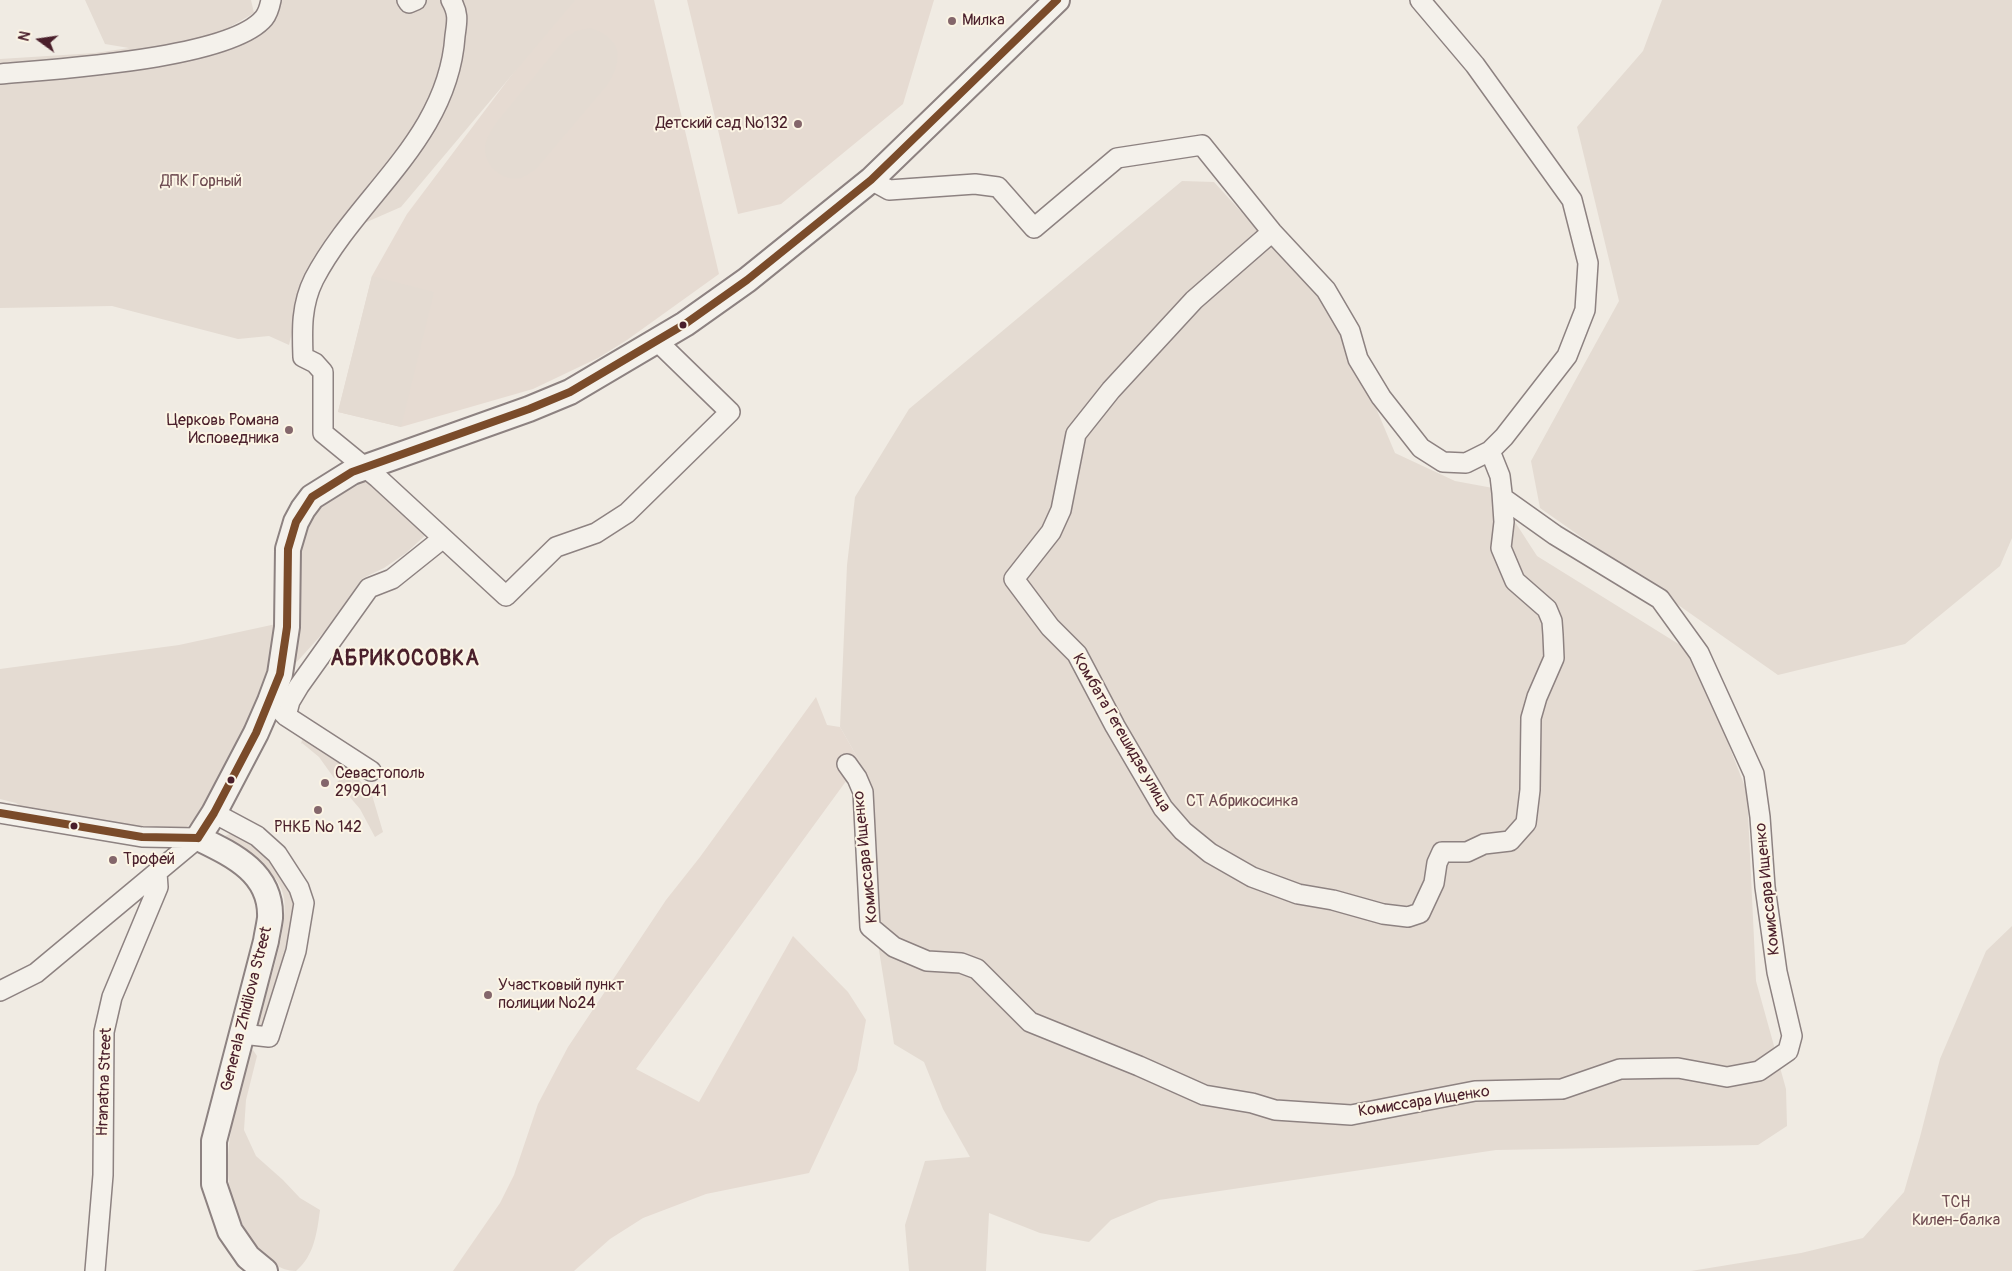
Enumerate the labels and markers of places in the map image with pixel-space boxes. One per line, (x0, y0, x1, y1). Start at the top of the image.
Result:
place label: Милка (962, 11, 1005, 31)
marker: Милка (946, 15, 958, 27)
place label: Детский сад №132 (656, 114, 788, 134)
marker: Детский сад №132 (792, 118, 804, 130)
unlabelled marker (678, 320, 688, 330)
place label: Церковь Романа Исповедника (167, 411, 279, 449)
marker: Церковь Романа Исповедника (283, 424, 295, 436)
place label: Севастополь 299041 (335, 764, 425, 802)
unlabelled marker (226, 775, 236, 785)
marker: Севастополь 299041 (319, 777, 331, 789)
marker: РНКБ № 142 (312, 804, 324, 816)
place label: РНКБ № 142 (274, 818, 362, 838)
unlabelled marker (69, 821, 79, 831)
place label: Трофей (123, 850, 175, 870)
marker: Трофей (107, 854, 119, 866)
place label: Участковый пункт полиции №24 (498, 976, 624, 1014)
marker: Участковый пункт полиции №24 (482, 989, 494, 1001)

